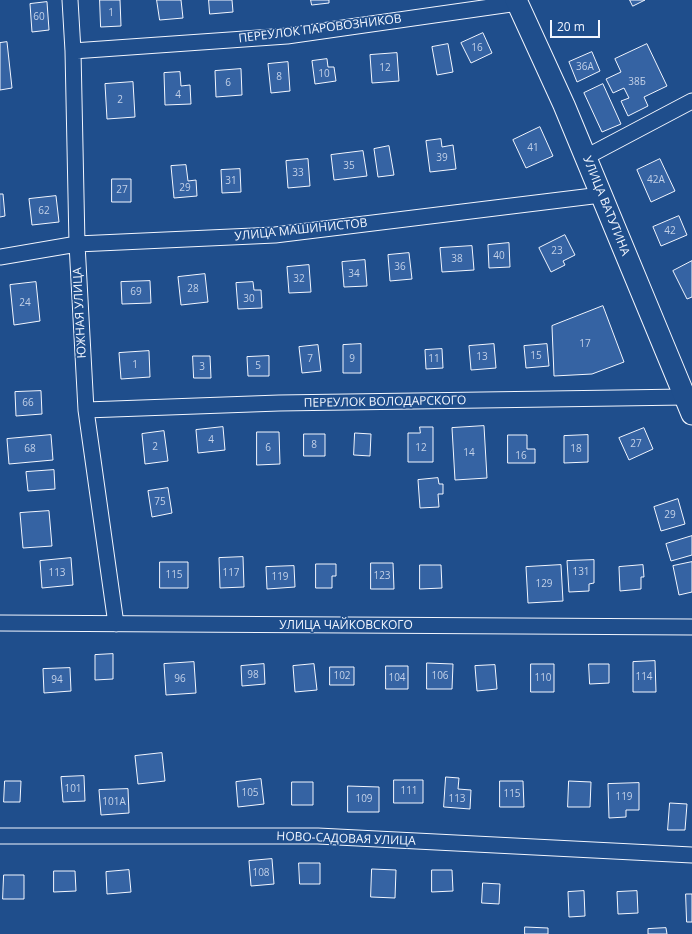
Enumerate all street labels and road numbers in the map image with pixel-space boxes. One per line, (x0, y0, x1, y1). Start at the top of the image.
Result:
street label: ПЕРЕУЛОК ПАРОВОЗНИКОВ (238, 12, 402, 46)
street label: УЛИЦА ВАТУТИНА (579, 154, 633, 258)
street label: УЛИЦА МАШИНИСТОВ (234, 216, 368, 244)
street label: ЮЖНАЯ УЛИЦА (70, 267, 90, 359)
street label: ПЕРЕУЛОК ВОЛОДАРСКОГО (304, 393, 466, 411)
street label: УЛИЦА ЧАЙКОВСКОГО (279, 619, 413, 633)
street label: НОВО-САДОВАЯ УЛИЦА (276, 829, 416, 849)

